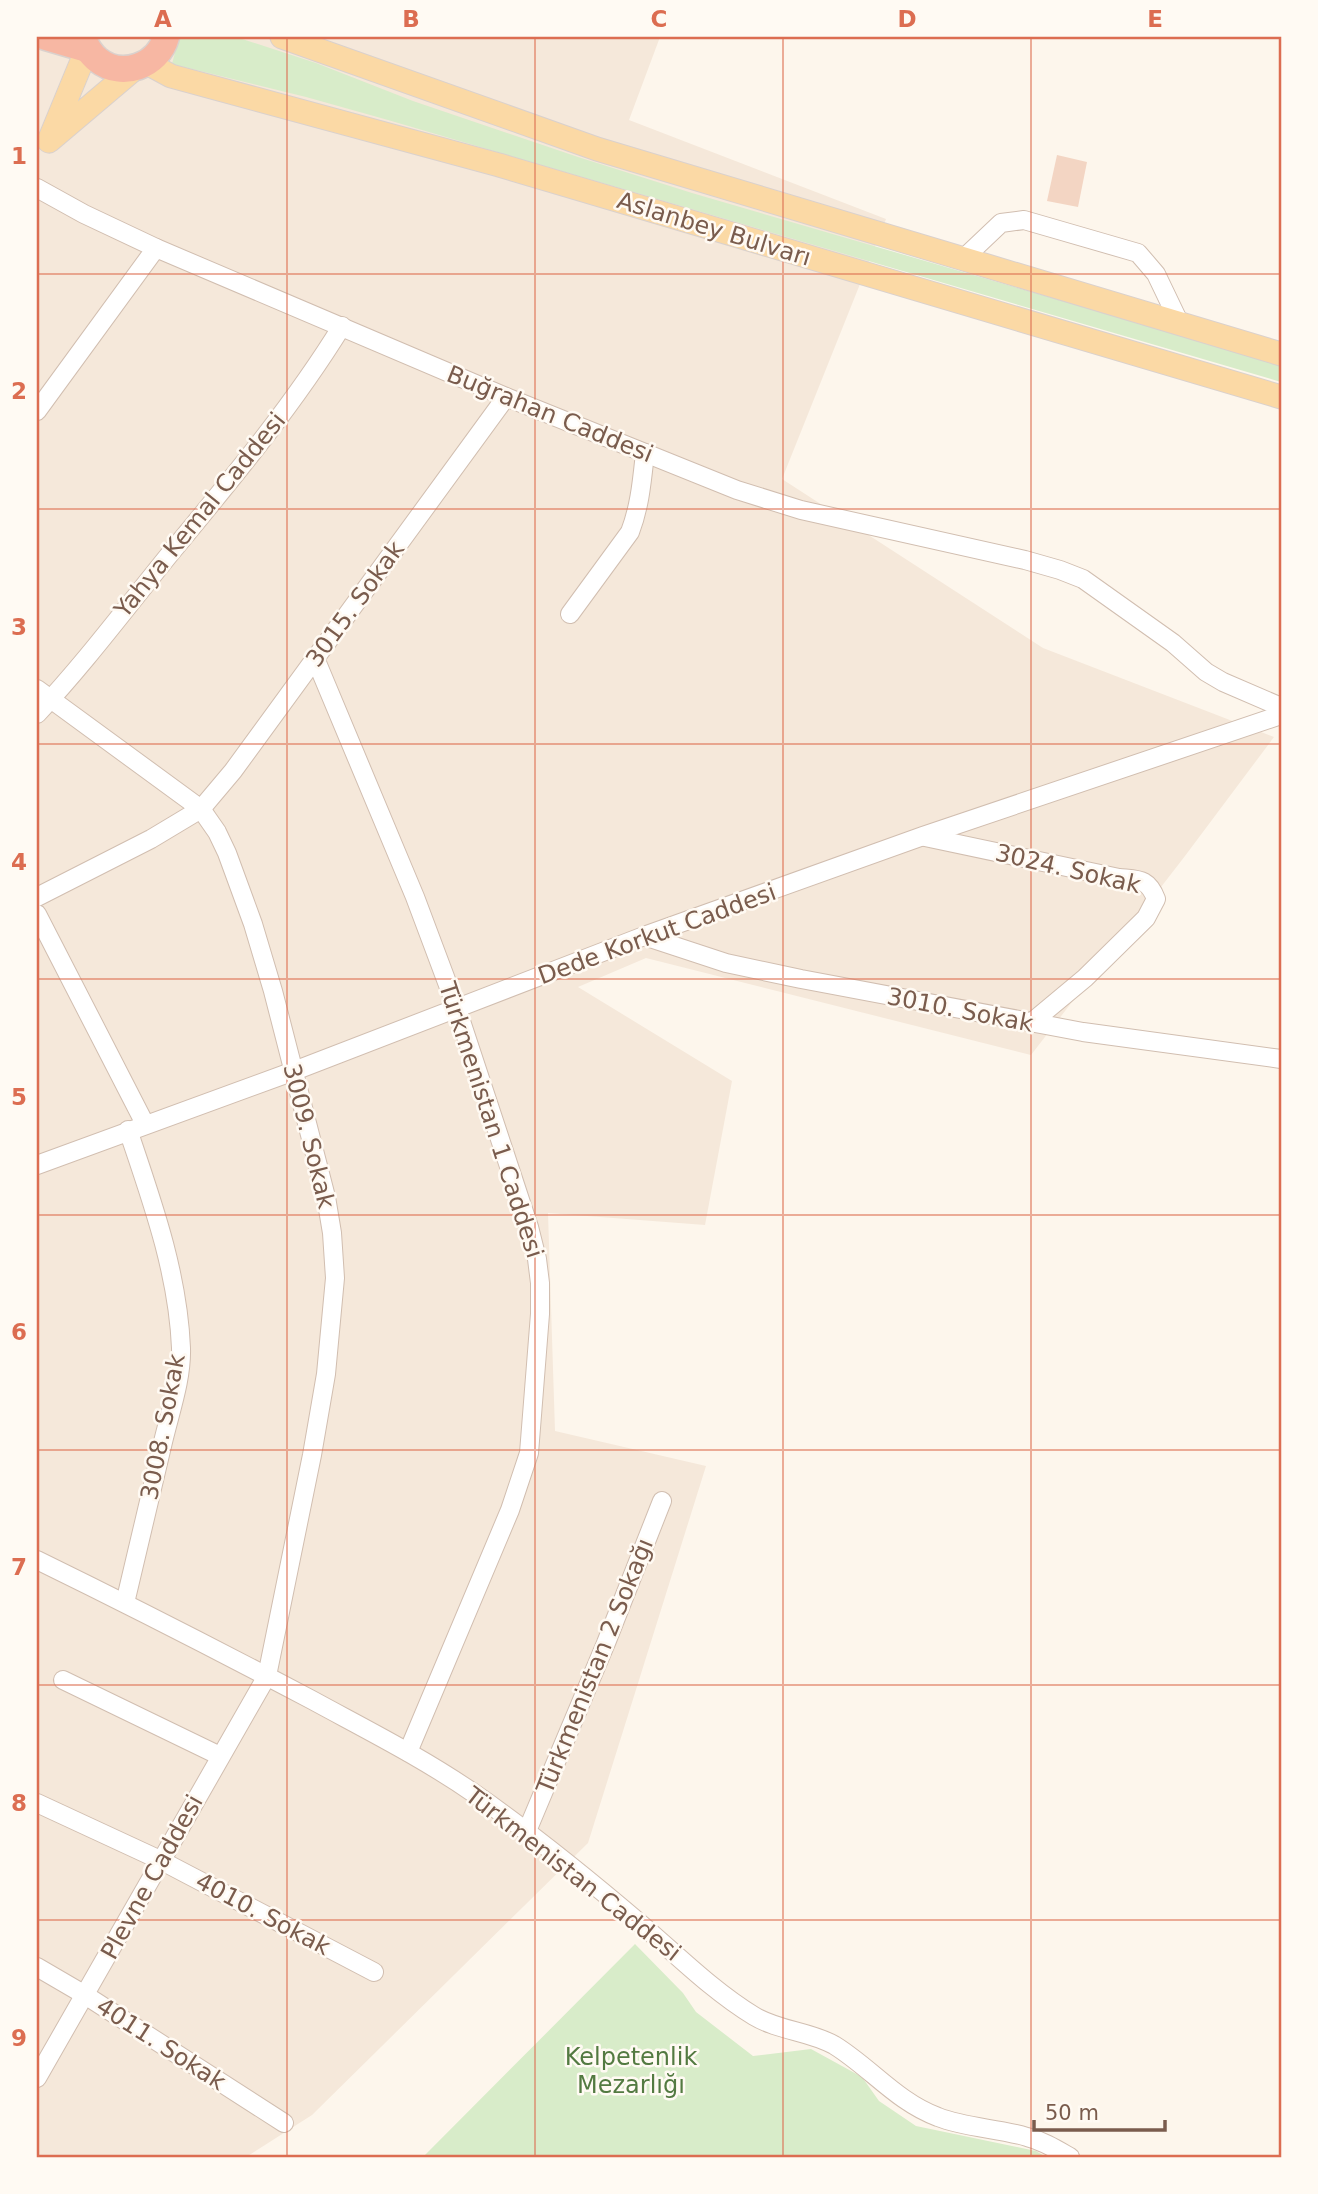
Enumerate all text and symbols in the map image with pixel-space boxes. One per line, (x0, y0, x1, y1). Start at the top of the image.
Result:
text: A (154, 6, 172, 32)
text: B (402, 6, 420, 32)
text: C (651, 6, 667, 32)
text: D (897, 6, 917, 32)
text: E (1147, 6, 1163, 32)
text: 1 (11, 143, 27, 169)
street label: Aslanbey Bulvarı (614, 186, 814, 272)
street label: Buğrahan Caddesi (443, 360, 657, 468)
text: 2 (11, 378, 27, 404)
street label: Yahya Kemal Caddesi (108, 407, 291, 624)
street label: 3015. Sokak (300, 536, 410, 672)
text: 3 (11, 614, 27, 640)
street label: 3024. Sokak (993, 839, 1144, 899)
text: 4 (11, 849, 27, 875)
street label: Dede Korkut Caddesi (534, 878, 780, 990)
street label: Türkmenistan 1 Caddesi (433, 977, 549, 1262)
street label: 3010. Sokak (885, 982, 1036, 1038)
street label: 3009. Sokak (277, 1061, 341, 1211)
text: 5 (11, 1084, 27, 1110)
text: 6 (11, 1319, 27, 1345)
street label: 3008. Sokak (135, 1351, 191, 1502)
street label: Türkmenistan 2 Sokağı (531, 1534, 659, 1799)
text: 7 (11, 1554, 27, 1580)
street label: Türkmenistan Caddesi (459, 1781, 686, 1967)
text: 8 (11, 1790, 27, 1816)
street label: Plevne Caddesi (95, 1790, 209, 1964)
street label: 4010. Sokak (191, 1867, 335, 1961)
street label: 4011. Sokak (91, 1992, 231, 2096)
text: 9 (11, 2025, 27, 2051)
park label: Kelpetenlik Mezarlığı (565, 2043, 697, 2099)
scale bar (1034, 2089, 1166, 2133)
text: 50 m (1045, 2101, 1099, 2125)

